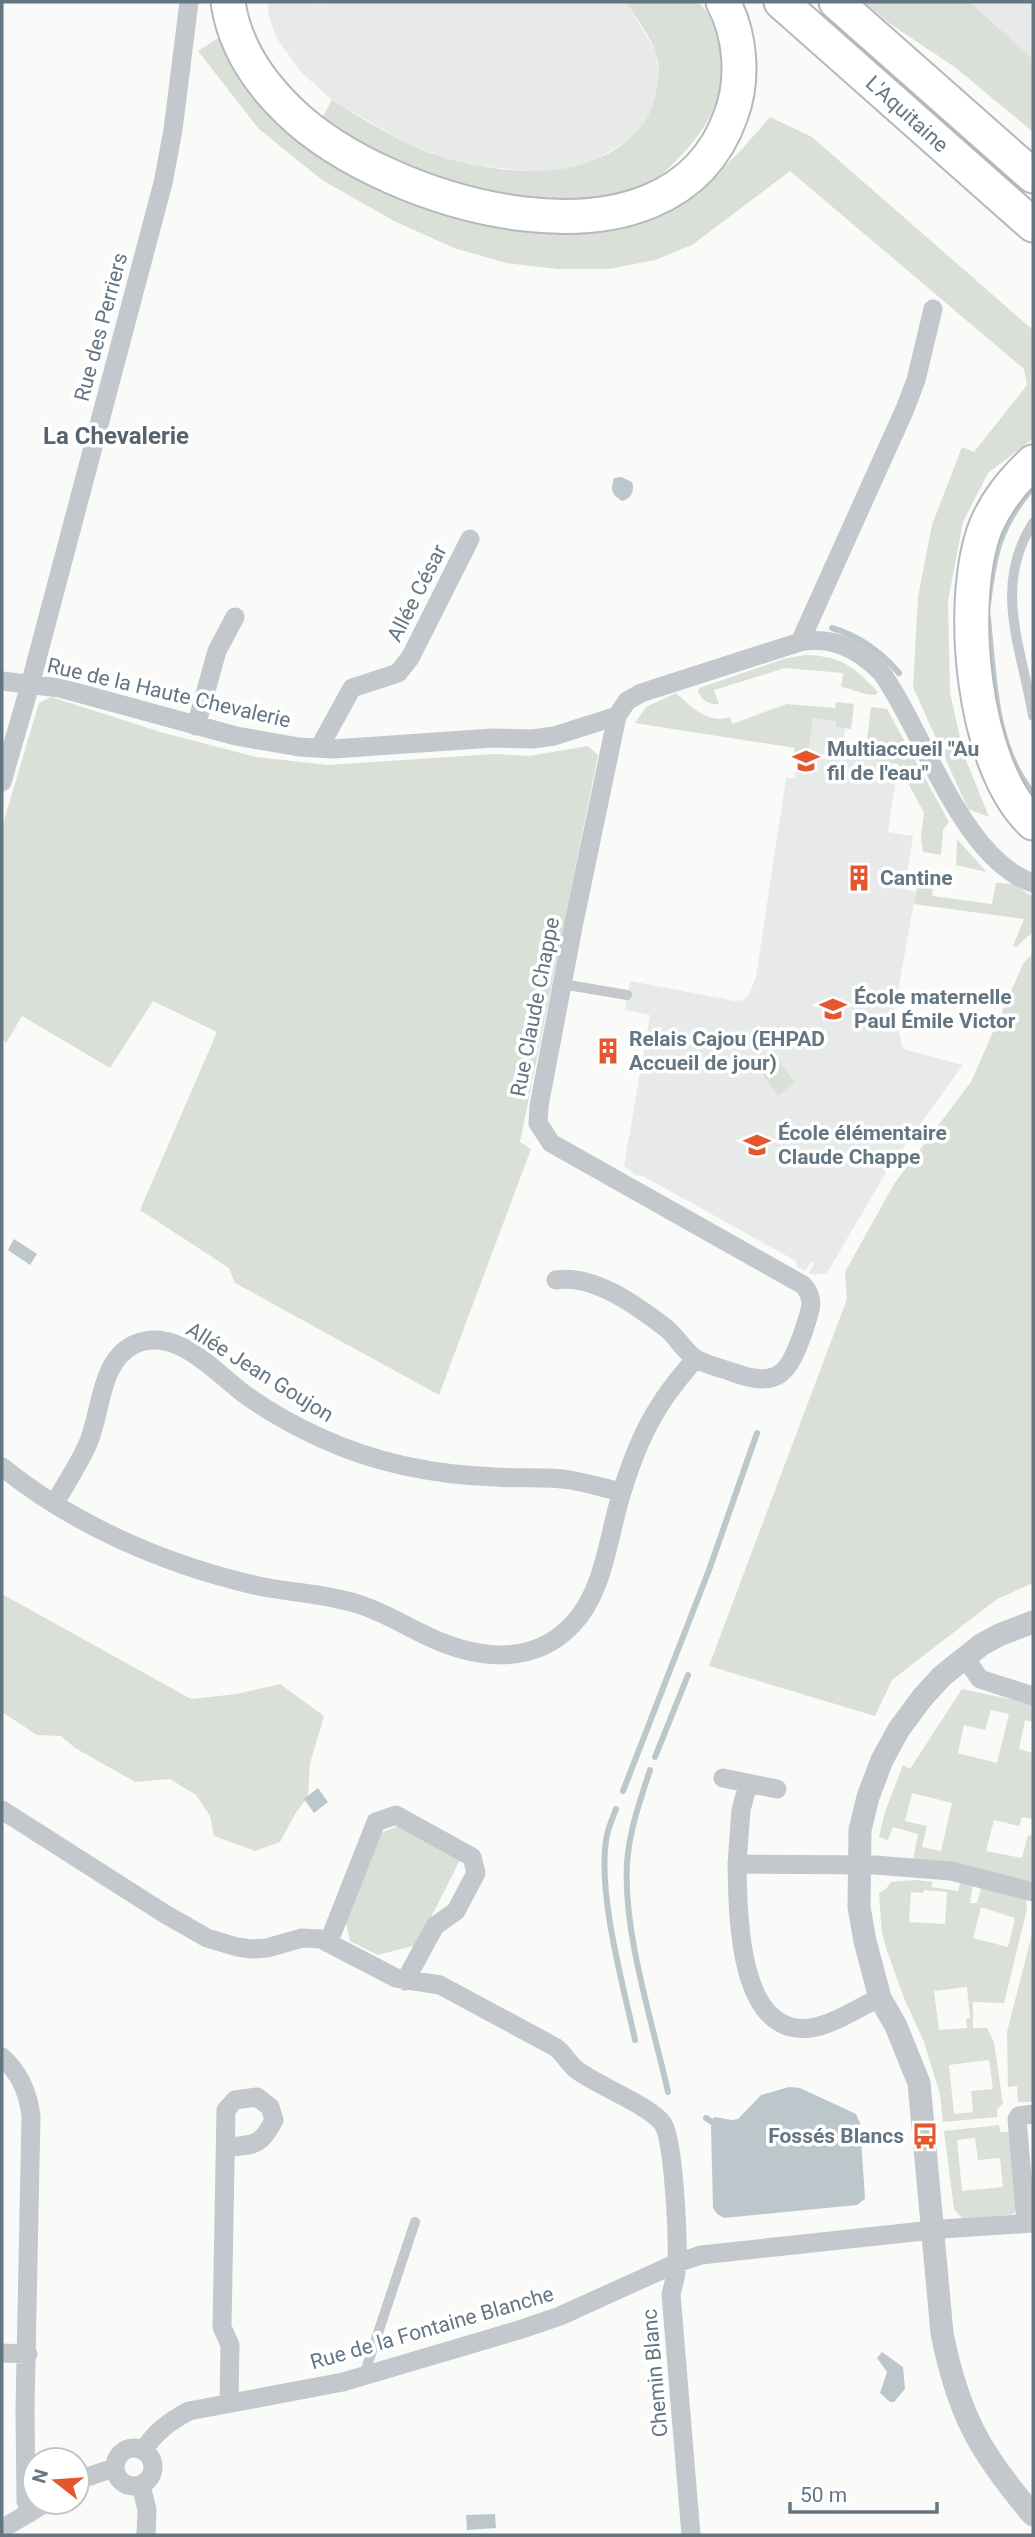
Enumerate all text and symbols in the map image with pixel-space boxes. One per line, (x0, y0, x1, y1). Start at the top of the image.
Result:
street label: L'Aquitaine (861, 71, 953, 157)
street label: Rue des Perriers (70, 250, 132, 404)
district label: La Chevalerie (43, 422, 189, 450)
street label: Allée César (382, 541, 452, 645)
street label: Rue de la Haute Chevalerie (45, 653, 293, 733)
place label: Multiaccueil "Au fil de l'eau" (827, 737, 979, 785)
school or university icon: Multiaccueil "Au fil de l'eau" (791, 746, 821, 776)
building icon: Cantine (844, 863, 874, 893)
place label: Cantine (880, 866, 953, 890)
street label: Rue Claude Chappe (506, 915, 564, 1099)
place label: École maternelle Paul Émile Victor (854, 985, 1016, 1033)
school or university icon: École maternelle Paul Émile Victor (818, 994, 848, 1024)
place label: Relais Cajou (EHPAD Accueil de jour) (629, 1027, 825, 1075)
building icon: Relais Cajou (EHPAD Accueil de jour) (593, 1036, 623, 1066)
place label: École élémentaire Claude Chappe (778, 1121, 947, 1169)
school or university icon: École élémentaire Claude Chappe (742, 1130, 772, 1160)
street label: Allée Jean Goujon (182, 1317, 338, 1427)
bus stop icon: Fossés Blancs (910, 2121, 940, 2151)
place label: Fossés Blancs (768, 2124, 904, 2148)
street label: Rue de la Fontaine Blanche (308, 2282, 556, 2374)
street label: Chemin Blanc (637, 2308, 673, 2438)
north arrow (21, 2446, 91, 2516)
text: N (27, 2466, 53, 2486)
scale bar (790, 2470, 937, 2514)
text: 50 m (800, 2483, 847, 2507)

